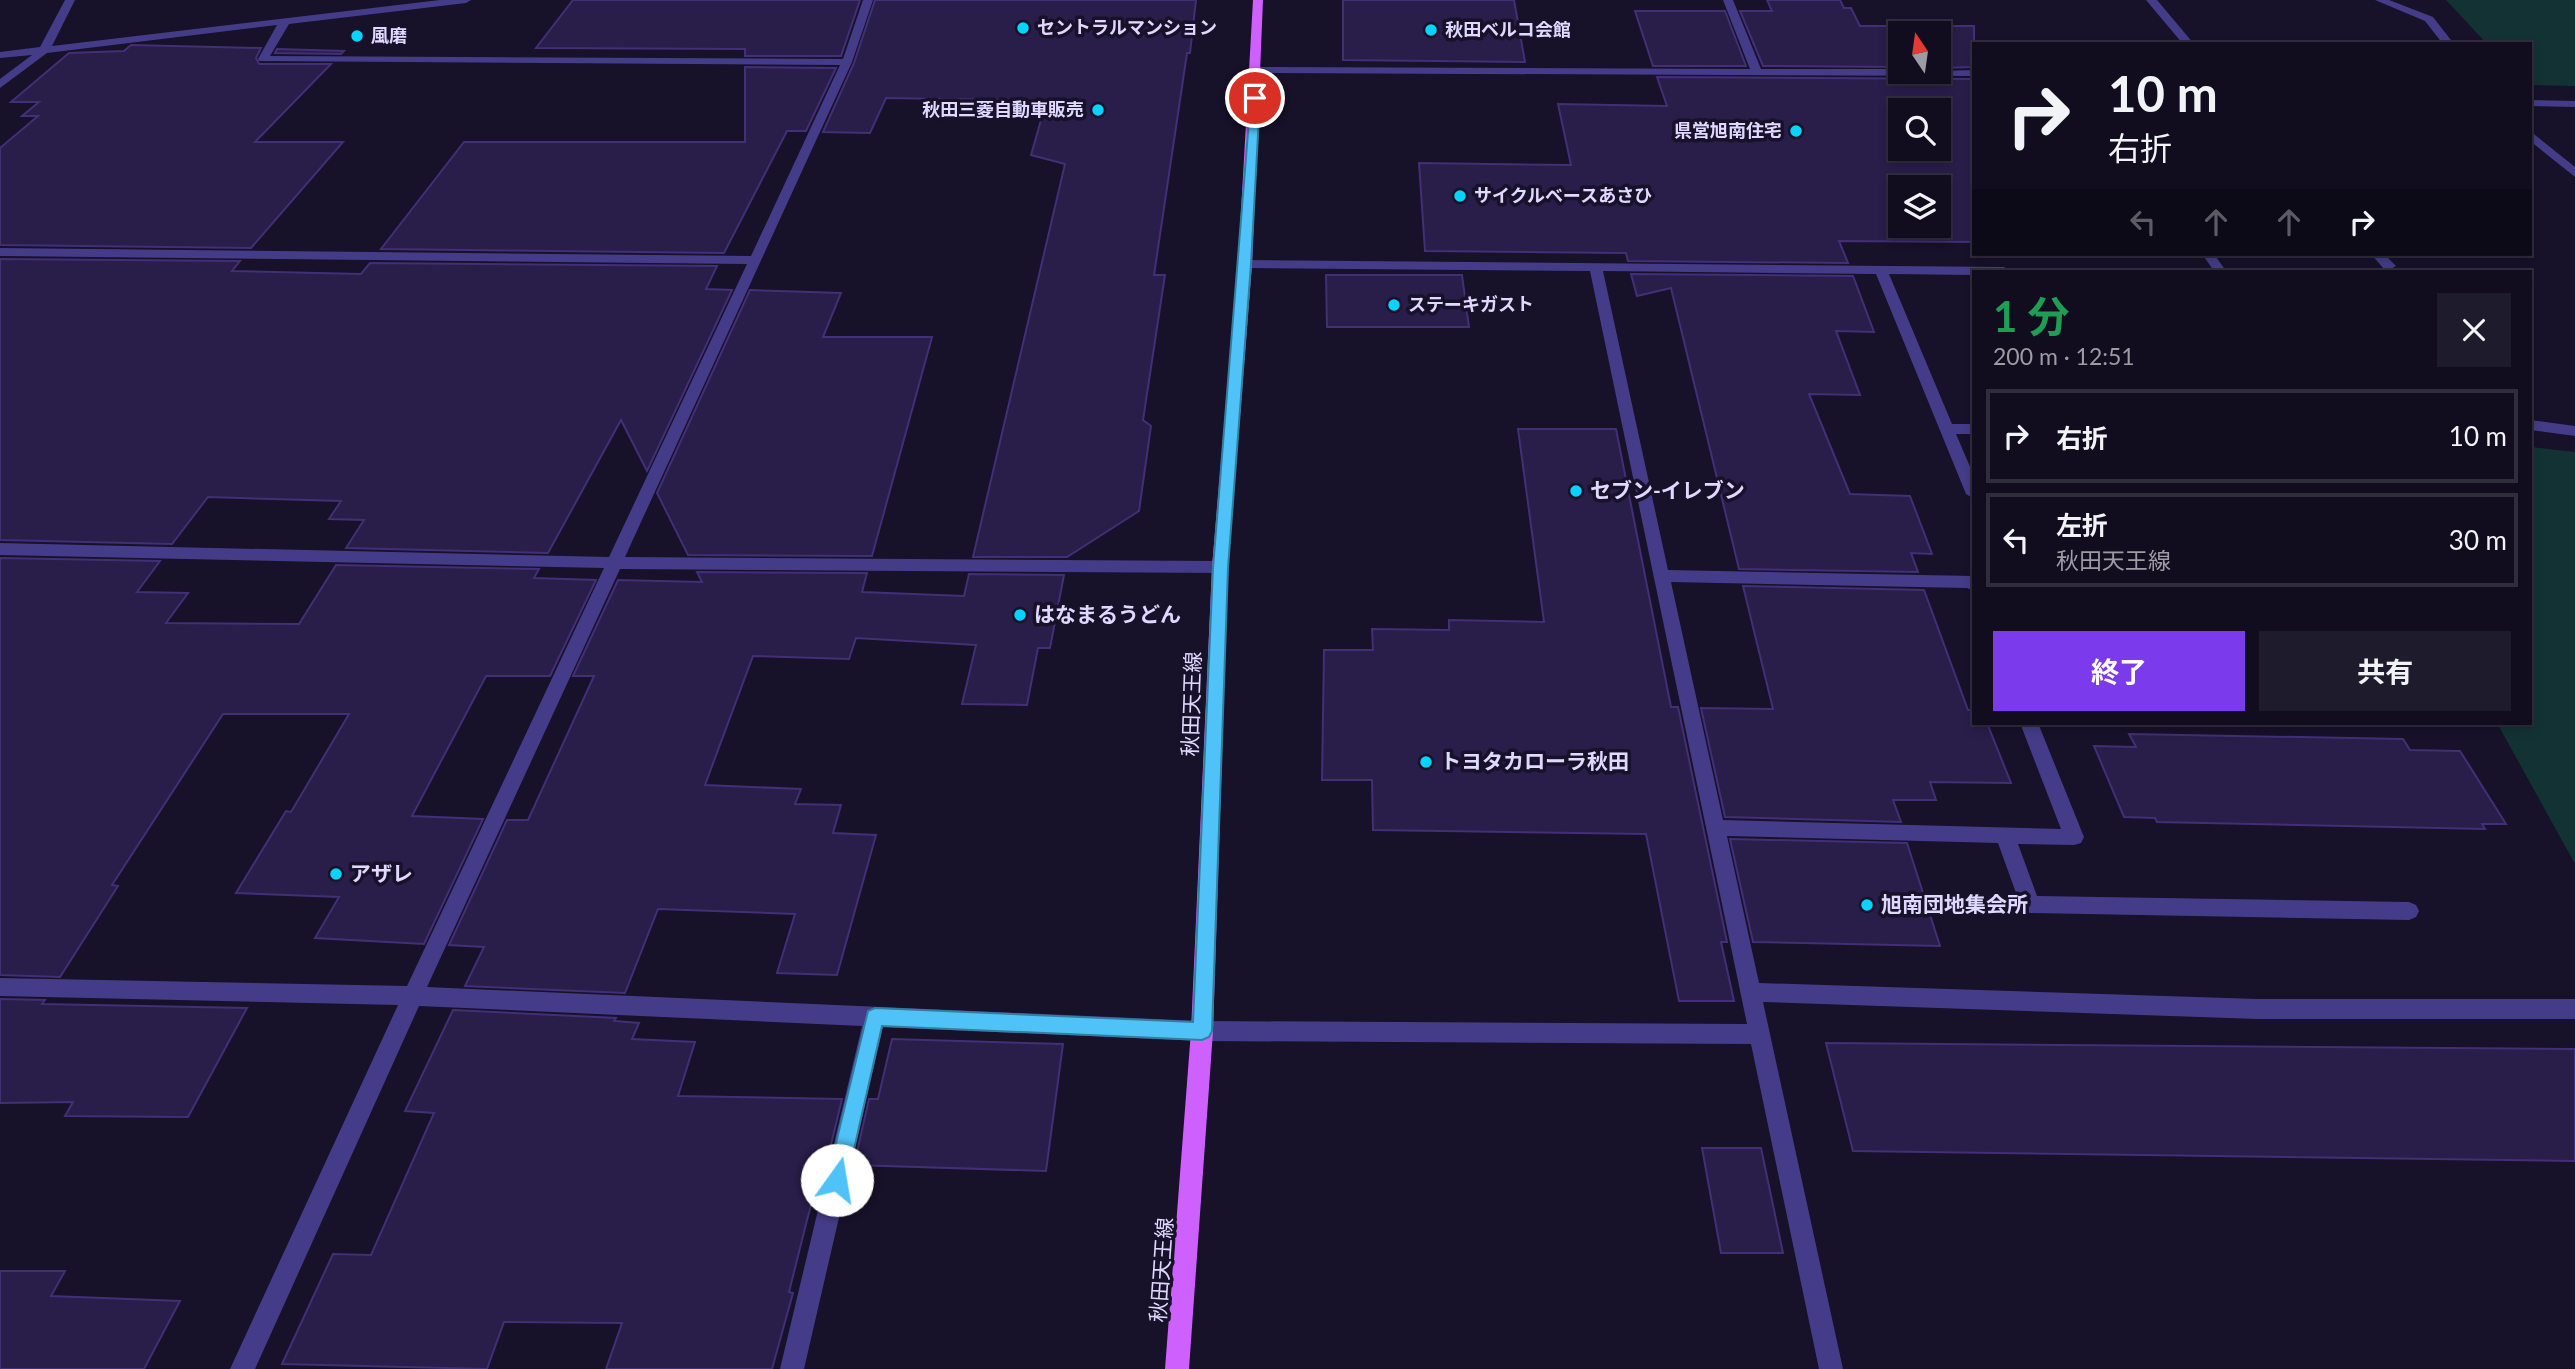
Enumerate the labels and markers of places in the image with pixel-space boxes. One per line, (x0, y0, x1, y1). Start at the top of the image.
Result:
place label: セントラルマンション (1037, 16, 1217, 38)
place label: 秋田ベルコ会館 (1445, 18, 1571, 40)
marker: セントラルマンション (1015, 20, 1031, 36)
marker: 秋田ベルコ会館 (1423, 22, 1439, 38)
place label: 風磨 (371, 24, 407, 46)
marker: 風磨 (349, 28, 365, 44)
pin (1225, 68, 1285, 128)
place label: 秋田三菱自動車販売 (922, 98, 1084, 120)
marker: 秋田三菱自動車販売 (1090, 102, 1106, 118)
place label: 県営旭南住宅 (1674, 119, 1782, 141)
marker: 県営旭南住宅 (1788, 123, 1804, 139)
place label: サイクルベースあさひ (1474, 184, 1652, 206)
marker: サイクルベースあさひ (1452, 188, 1468, 204)
place label: ステーキガスト (1408, 293, 1534, 315)
marker: ステーキガスト (1386, 297, 1402, 313)
place label: セブン-イレブン (1590, 477, 1745, 502)
marker: セブン-イレブン (1568, 483, 1584, 499)
place label: はなまるうどん (1034, 601, 1181, 626)
marker: はなまるうどん (1012, 607, 1028, 623)
place label: トヨタカローラ秋田 (1440, 748, 1629, 773)
marker: トヨタカローラ秋田 (1418, 754, 1434, 770)
place label: アザレ (350, 860, 413, 885)
marker: アザレ (328, 866, 344, 882)
place label: 旭南団地集会所 (1881, 891, 2028, 916)
marker: 旭南団地集会所 (1859, 897, 1875, 913)

